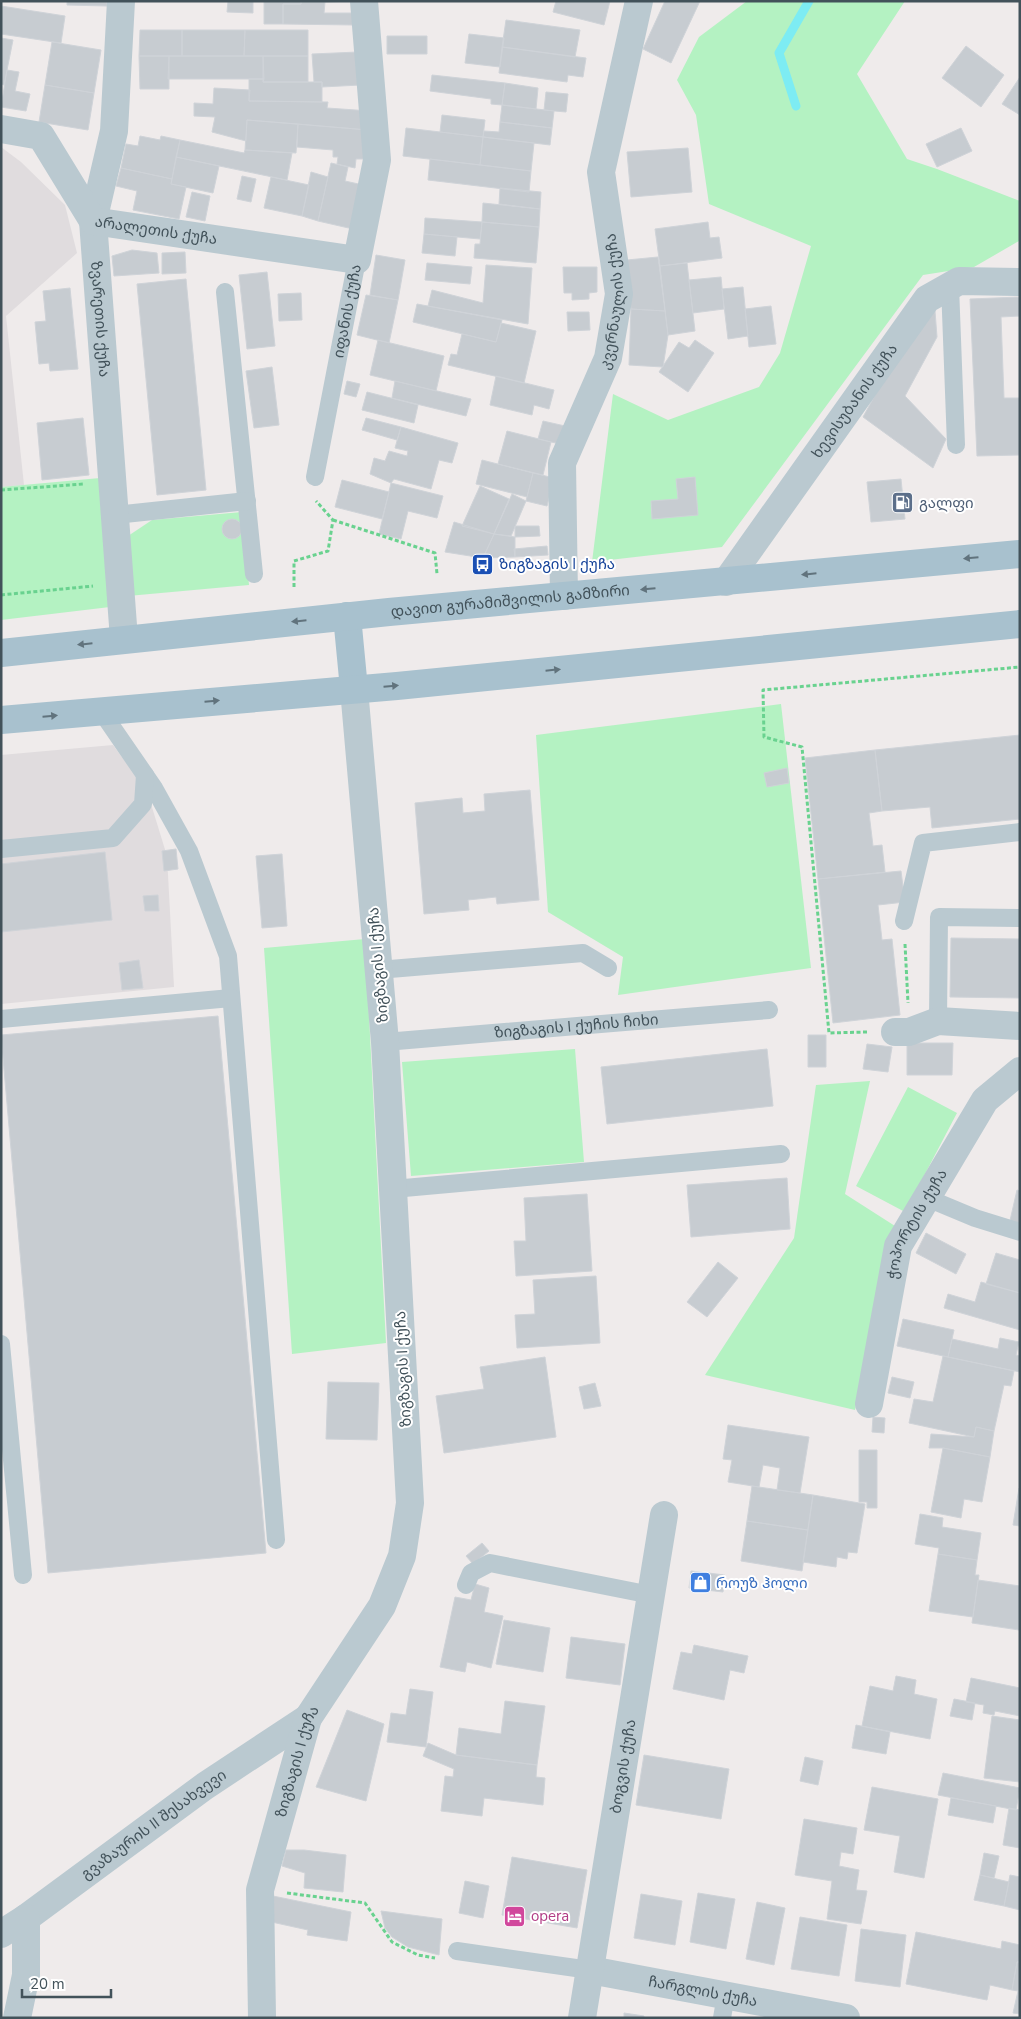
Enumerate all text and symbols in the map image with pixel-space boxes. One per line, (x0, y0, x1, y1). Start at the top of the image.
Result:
street label: არალეთის ქუჩა (94, 211, 219, 249)
street label: კვერნაულის ქუჩა (594, 232, 630, 372)
street label: ზვარეთის ქუჩა (86, 260, 115, 378)
street label: იფანის ქუჩა (328, 262, 366, 360)
street label: ხევისუბანის ქუჩა (807, 340, 902, 462)
fuel station icon: გალფი (891, 491, 915, 515)
place label: გალფი (919, 493, 974, 513)
bus stop icon: ზიგზაგის I ქუჩა (471, 552, 495, 576)
place label: ზიგზაგის I ქუჩა (499, 554, 615, 574)
one-way arrow (963, 555, 979, 563)
one-way arrow (801, 570, 817, 578)
street label: დავით გურამიშვილის გამზირი (390, 580, 631, 622)
one-way arrow (639, 585, 655, 593)
one-way arrow (291, 617, 307, 625)
one-way arrow (77, 640, 93, 648)
one-way arrow (545, 666, 561, 674)
one-way arrow (383, 682, 399, 690)
one-way arrow (204, 697, 220, 705)
one-way arrow (42, 711, 58, 719)
street label: ზიგზაგის I ქუჩა (363, 906, 393, 1024)
street label: ზიგზაგის I ქუჩის ჩიხი (493, 1009, 659, 1043)
street label: ჭოპორტის ქუჩა (882, 1165, 952, 1281)
street label: ზიგზაგის I ქუჩა (390, 1311, 416, 1427)
shop icon: როუზ ჰოლი (688, 1571, 712, 1595)
place label: როუზ ჰოლი (716, 1573, 808, 1593)
street label: ზიგზაგის I ქუჩა (271, 1701, 324, 1820)
street label: ბოგვის ქუჩა (605, 1718, 641, 1815)
street label: გვაზაურის II შესახვევი (77, 1765, 230, 1884)
hotel icon: opera (503, 1904, 527, 1928)
place label: opera (531, 1906, 569, 1926)
scale bar (22, 1966, 111, 1998)
street label: ჩარგლის ქუჩა (647, 1971, 759, 2011)
text: 20 m (30, 1974, 65, 1994)

